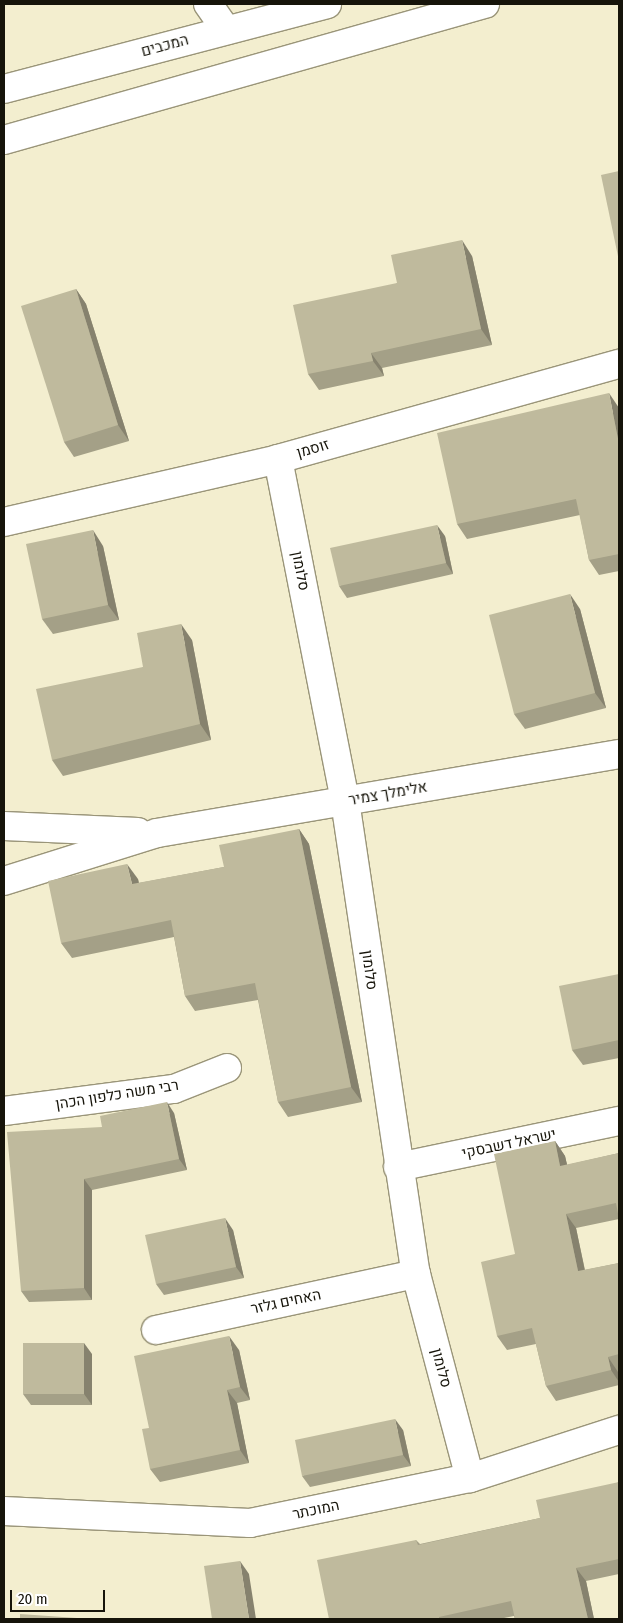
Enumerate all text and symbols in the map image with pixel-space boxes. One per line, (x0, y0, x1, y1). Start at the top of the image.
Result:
street label: המכבים (139, 31, 191, 61)
street label: זוסמן (295, 436, 331, 462)
street label: סלומון (287, 550, 313, 592)
street label: אלימלך צמיר (347, 778, 429, 810)
street label: סלומון (357, 949, 381, 991)
street label: רבי משה כלפון הכהן (54, 1076, 180, 1114)
street label: ישראל דשבסקי (460, 1125, 558, 1163)
street label: האחים גלזר (249, 1286, 323, 1318)
street label: סלומון (427, 1346, 455, 1390)
street label: המוכתר (291, 1496, 341, 1524)
scale bar (12, 1580, 108, 1612)
text: 20 m (18, 1590, 48, 1608)

